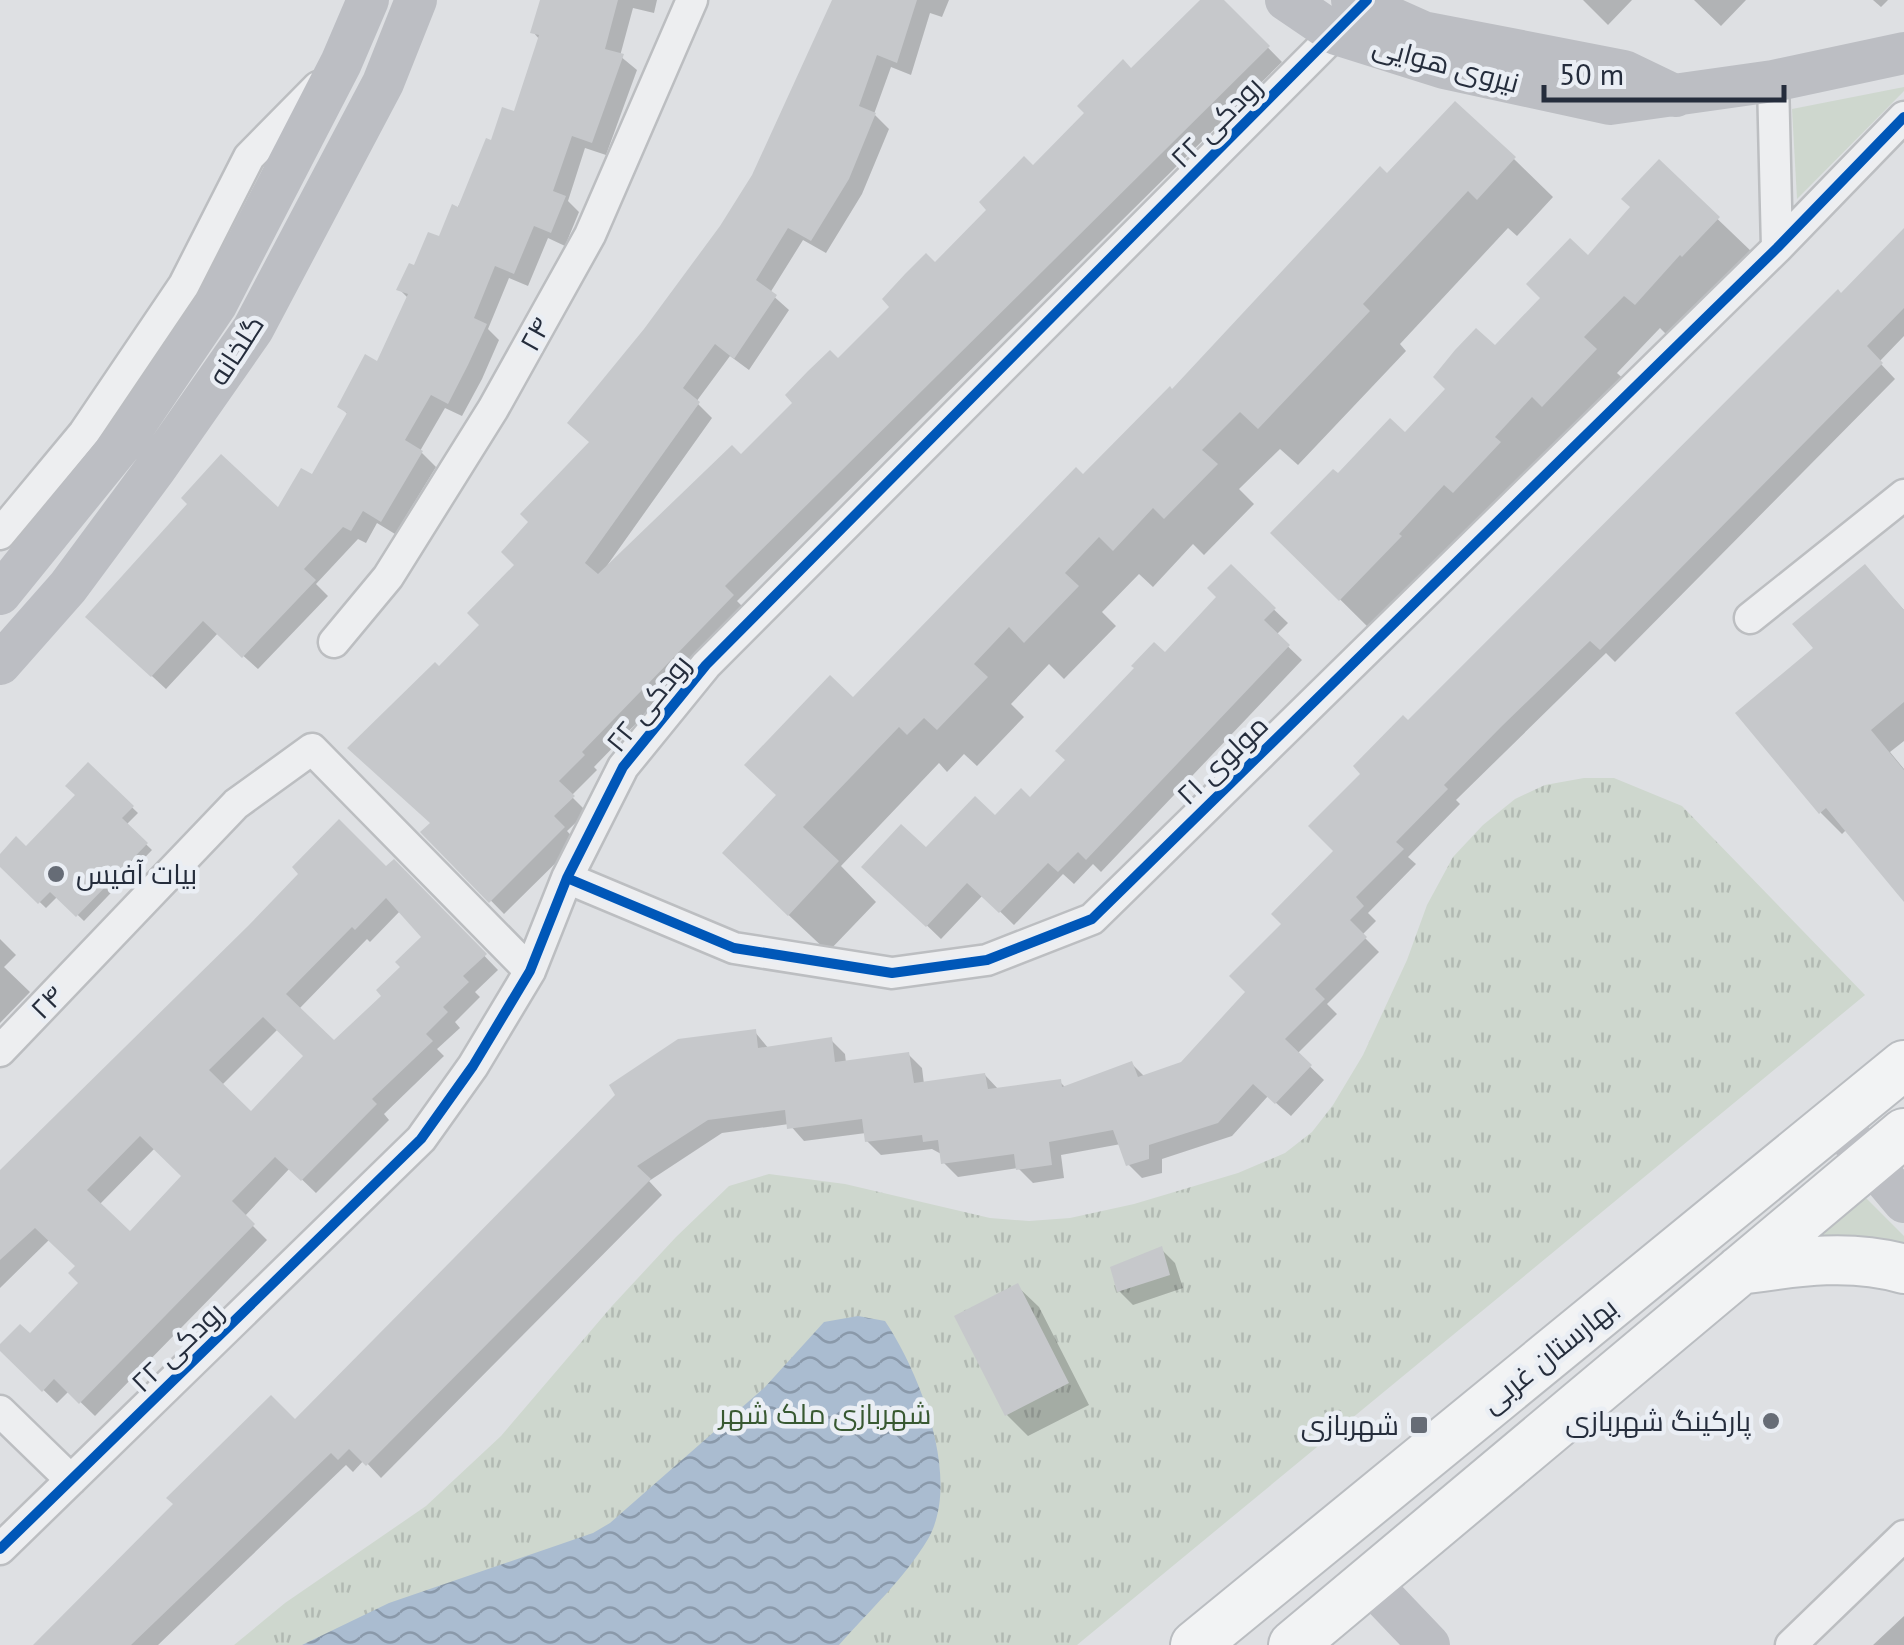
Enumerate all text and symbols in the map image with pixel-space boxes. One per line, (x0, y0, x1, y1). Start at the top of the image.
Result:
street label: نیروی هوایی (1369, 26, 1523, 101)
scale bar (1544, 40, 1784, 102)
text: 50 m (1559, 54, 1624, 93)
street label: رودکی ۲۲ (1162, 68, 1270, 176)
street label: گلخانه (199, 308, 272, 392)
street label: ۲۴ (510, 310, 559, 357)
street label: رودکی ۲۲ (597, 646, 698, 759)
street label: مولوی ۲۱ (1168, 707, 1276, 813)
place label: بیات آفیس (76, 855, 197, 892)
marker: بیات آفیس (45, 863, 67, 885)
street label: ۲۴ (22, 977, 72, 1027)
street label: بهارستان غربی (1473, 1288, 1624, 1421)
street label: رودکی ۲۲ (122, 1293, 231, 1400)
park label: شهربازی ملک شهر (717, 1395, 931, 1432)
place label: پارکینگ شهربازی (1565, 1402, 1752, 1440)
place label: شهربازی (1301, 1406, 1399, 1443)
marker: پارکینگ شهربازی (1760, 1410, 1782, 1432)
marker: شهربازی (1408, 1414, 1430, 1436)

